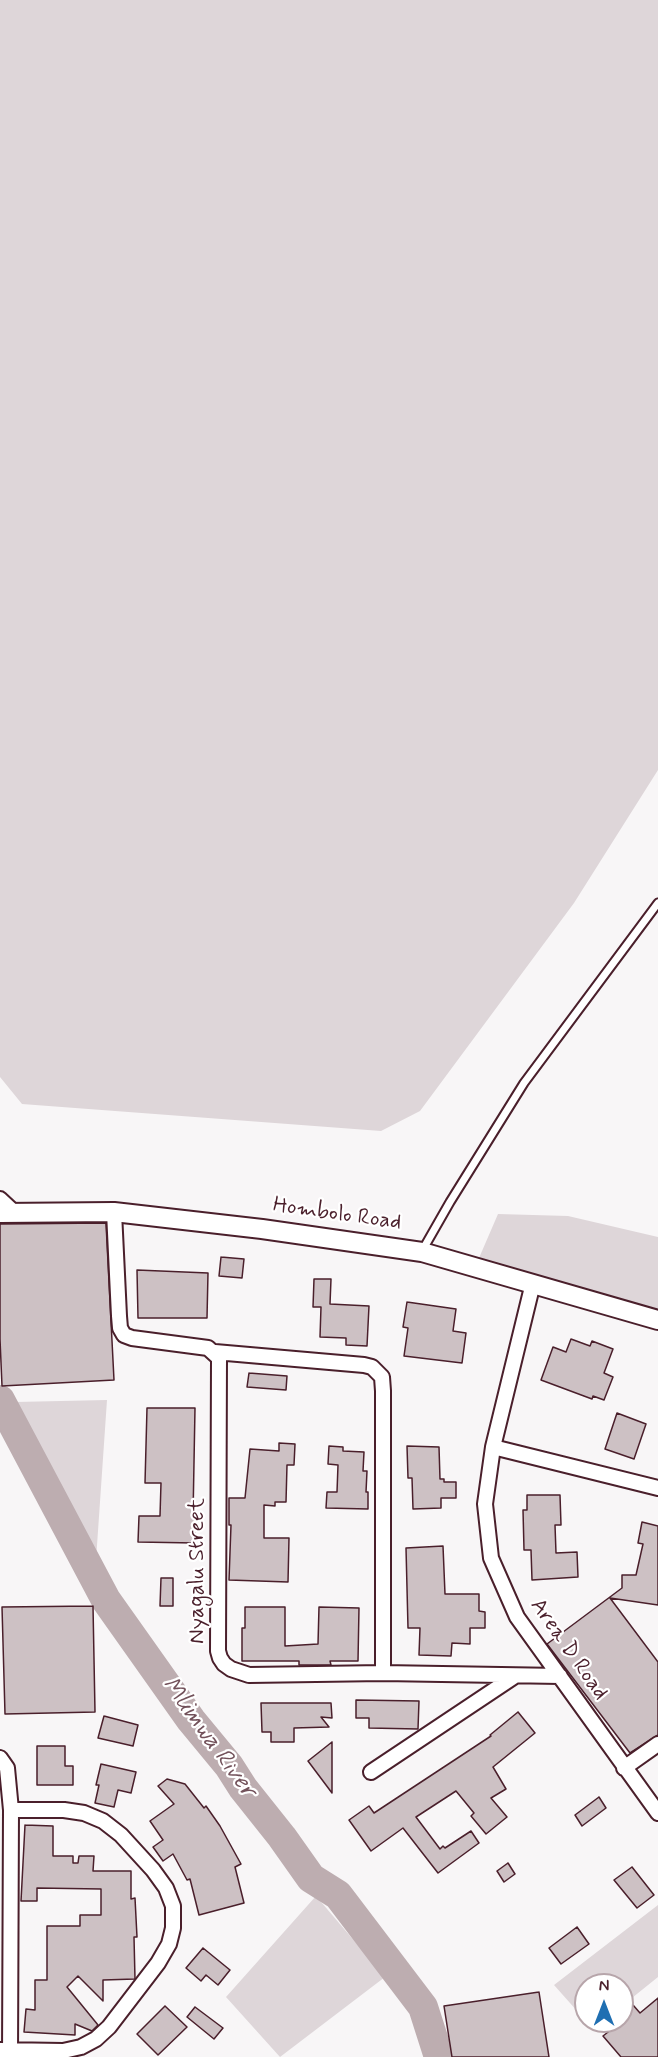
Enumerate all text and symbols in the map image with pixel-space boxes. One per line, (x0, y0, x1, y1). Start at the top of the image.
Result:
street label: Hombolo Road (271, 1193, 403, 1237)
street label: Nyagalu Street (185, 1498, 211, 1644)
street label: Area D Road (523, 1594, 613, 1706)
water label: Mlimwa River (155, 1672, 261, 1804)
north arrow (574, 1973, 634, 2033)
text: N (599, 1976, 609, 1997)

